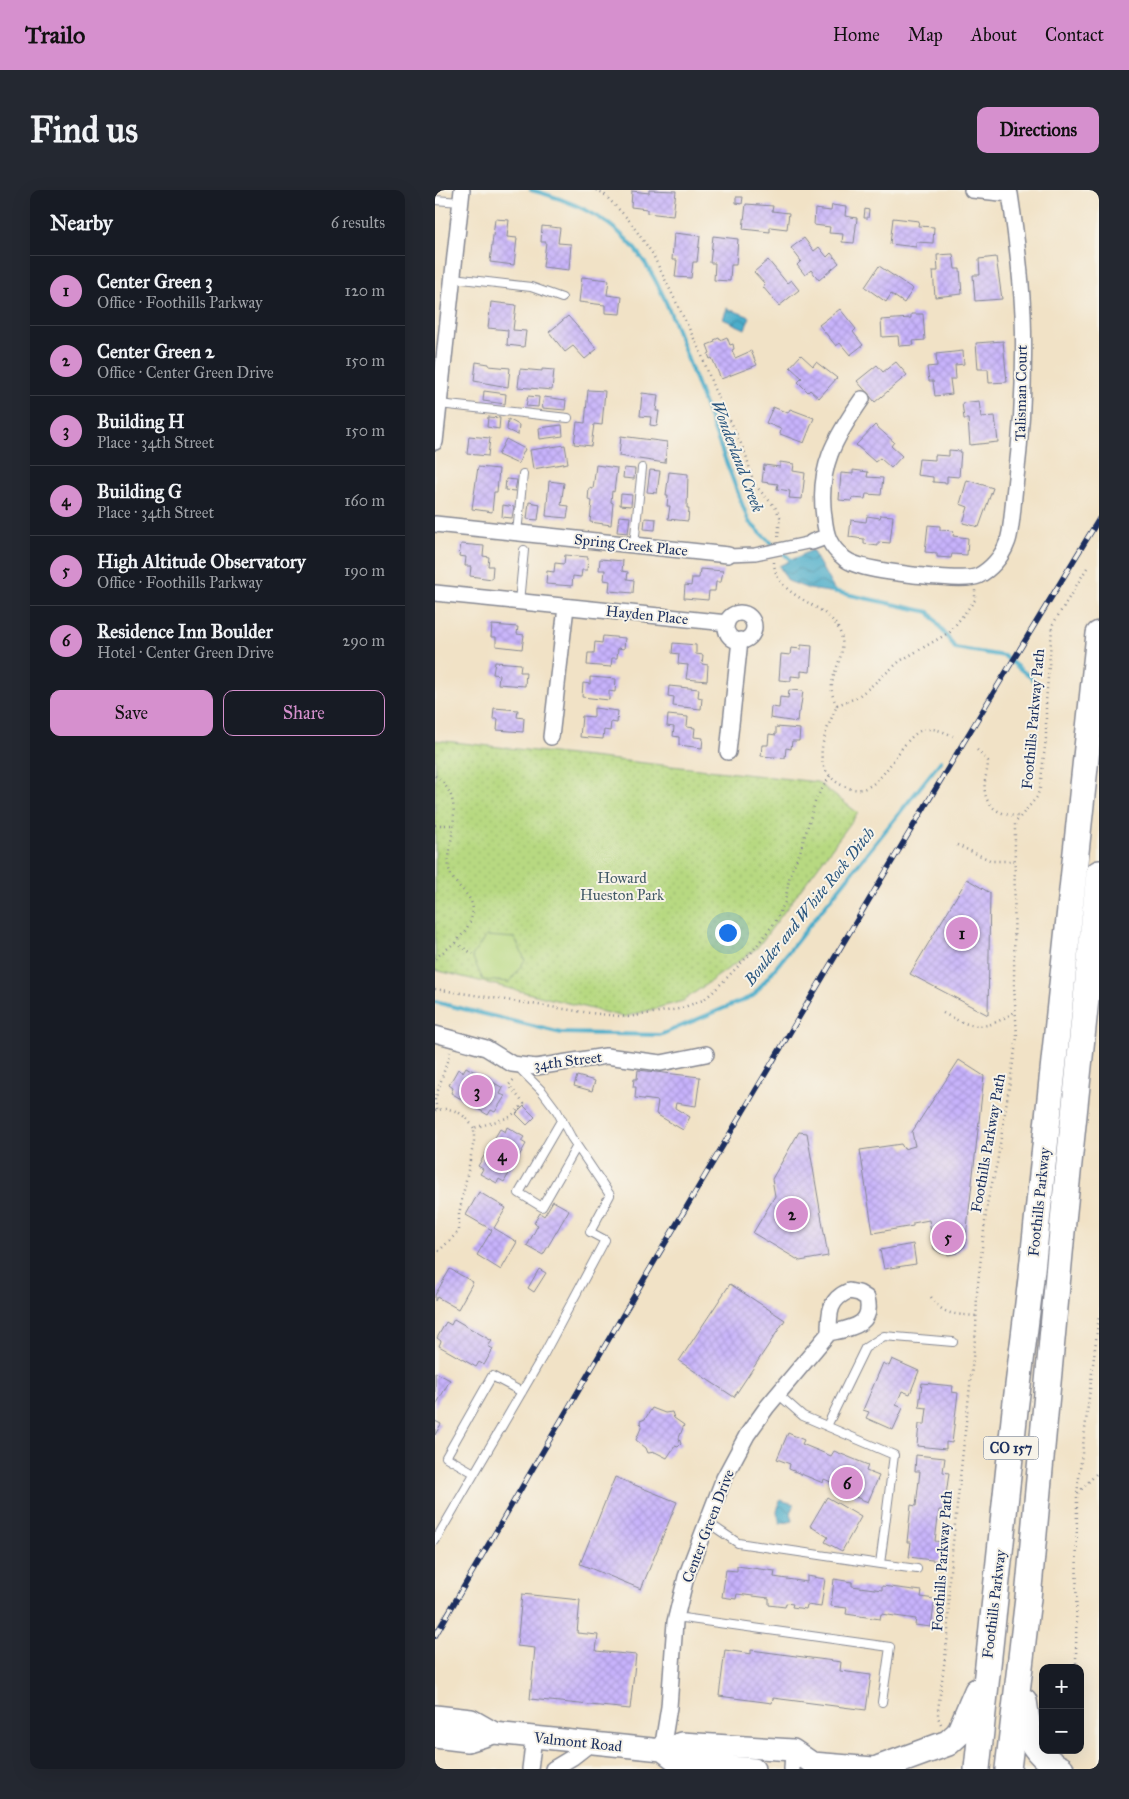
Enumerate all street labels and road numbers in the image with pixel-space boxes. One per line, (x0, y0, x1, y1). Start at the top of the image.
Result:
street label: Talisman Court (1011, 344, 1031, 441)
street label: Spring Creek Place (573, 530, 689, 560)
street label: Hayden Place (605, 602, 689, 628)
street label: Foothills Parkway Path (1018, 647, 1048, 790)
street label: 34th Street (533, 1048, 604, 1074)
street label: Foothills Parkway Path (967, 1071, 1009, 1214)
street label: Foothills Parkway (1024, 1146, 1054, 1257)
road number: CO 157 (983, 1436, 1039, 1460)
street label: Center Green Drive (678, 1467, 738, 1585)
street label: Foothills Parkway Path (928, 1489, 956, 1632)
street label: Foothills Parkway (978, 1548, 1010, 1659)
street label: Valmont Road (532, 1728, 623, 1756)

